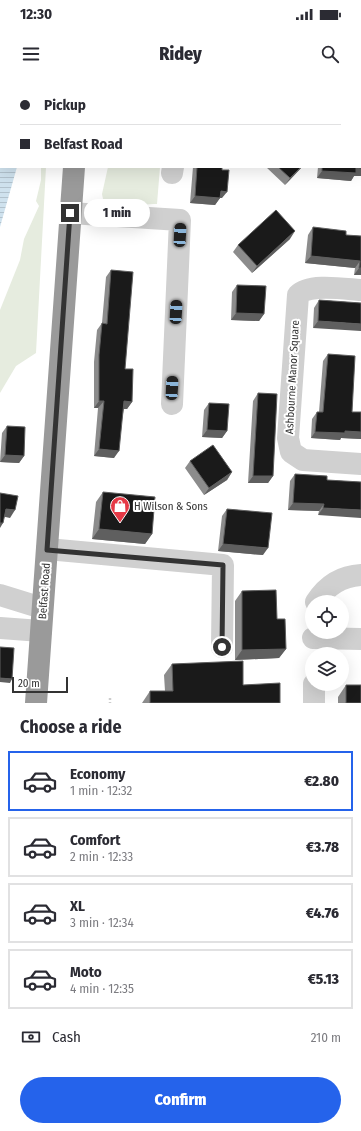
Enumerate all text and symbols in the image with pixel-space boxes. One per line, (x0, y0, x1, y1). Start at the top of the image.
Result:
text: 12:30 (20, 5, 52, 23)
icon: menu (20, 43, 42, 65)
text: Ridey (159, 43, 202, 65)
icon: search (319, 43, 341, 65)
text: Pickup (44, 96, 86, 114)
text: Belfast Road (44, 135, 123, 153)
callout: 1 min (84, 199, 150, 227)
route end (61, 204, 79, 222)
text: 1 min (103, 205, 131, 220)
car (173, 223, 187, 247)
car (169, 300, 183, 324)
street label: Ashbourne Manor Square (283, 320, 302, 434)
car (165, 376, 179, 400)
shop icon: H Wilson & Sons (109, 495, 131, 523)
place label: H Wilson & Sons (134, 500, 208, 513)
street label: Belfast Road (36, 562, 53, 620)
map controls (305, 595, 349, 691)
button: locate (305, 595, 349, 639)
route start (213, 638, 231, 656)
button: layers (305, 647, 349, 691)
scale bar (12, 675, 68, 694)
text: 20 m (18, 677, 40, 690)
text: Choose a ride (20, 716, 122, 738)
icon: car (22, 763, 58, 799)
text: Economy (70, 765, 125, 783)
text: €2.80 (304, 772, 339, 790)
text: 1 min · 12:32 (70, 783, 132, 798)
icon: car (22, 829, 58, 865)
text: Comfort (70, 831, 121, 849)
text: €3.78 (306, 838, 339, 856)
text: 2 min · 12:33 (70, 849, 133, 864)
icon: car (22, 895, 58, 931)
text: XL (70, 897, 85, 915)
text: €4.76 (306, 904, 339, 922)
text: 3 min · 12:34 (70, 915, 134, 930)
icon: car (22, 961, 58, 997)
text: Moto (70, 963, 102, 981)
text: €5.13 (308, 970, 339, 988)
text: 4 min · 12:35 (70, 981, 134, 996)
icon: cash (20, 1026, 42, 1048)
text: Cash (52, 1028, 81, 1046)
text: 210 m (311, 1030, 341, 1045)
button: Confirm (20, 1077, 341, 1123)

